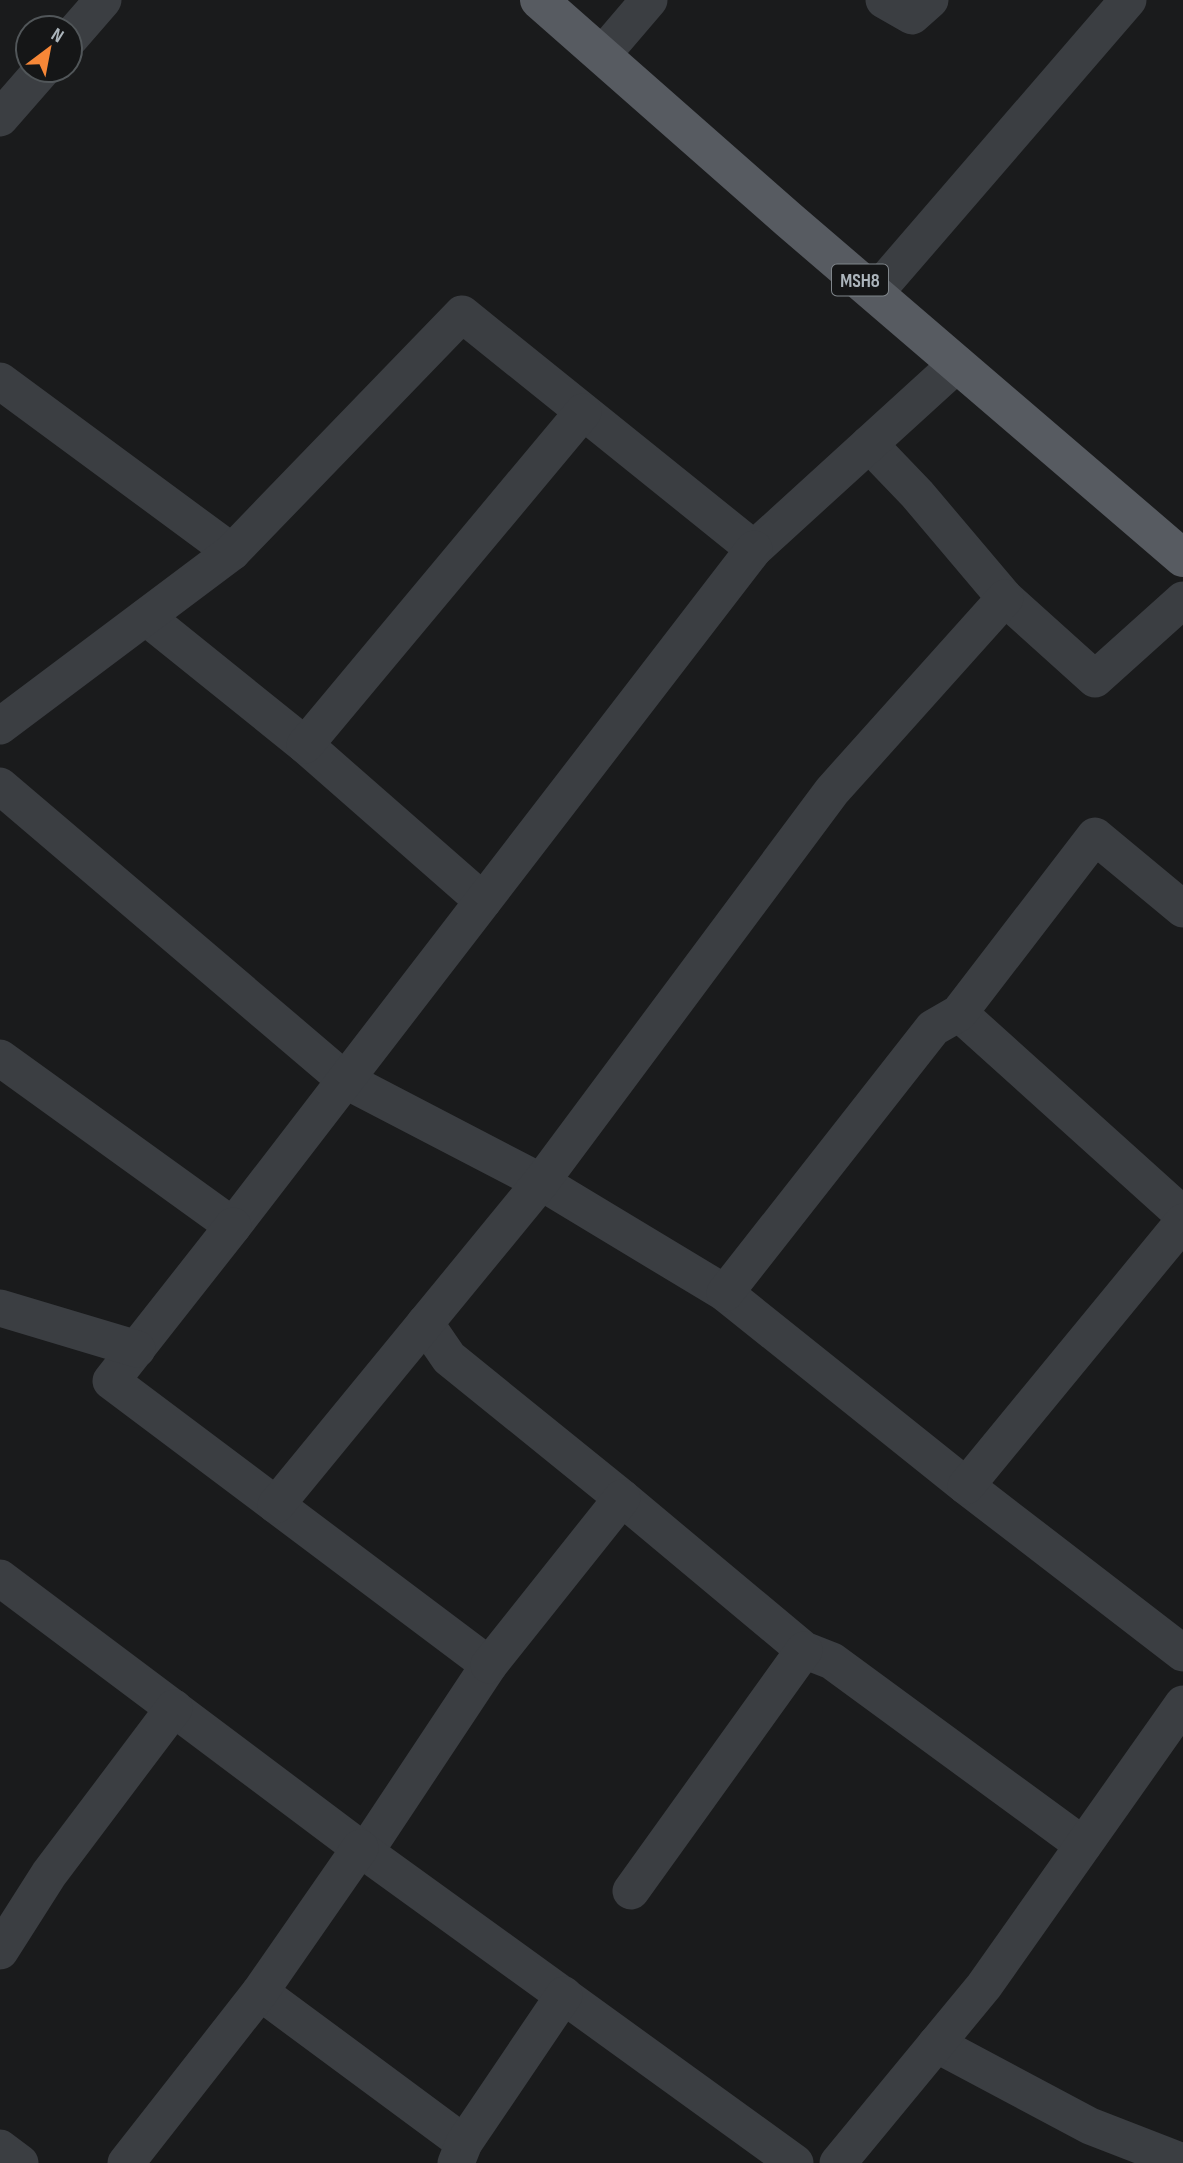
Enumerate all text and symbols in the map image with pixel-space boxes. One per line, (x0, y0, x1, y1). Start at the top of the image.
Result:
north arrow (14, 14, 84, 84)
text: N (47, 23, 68, 48)
road number: MSH8 (832, 264, 888, 296)

